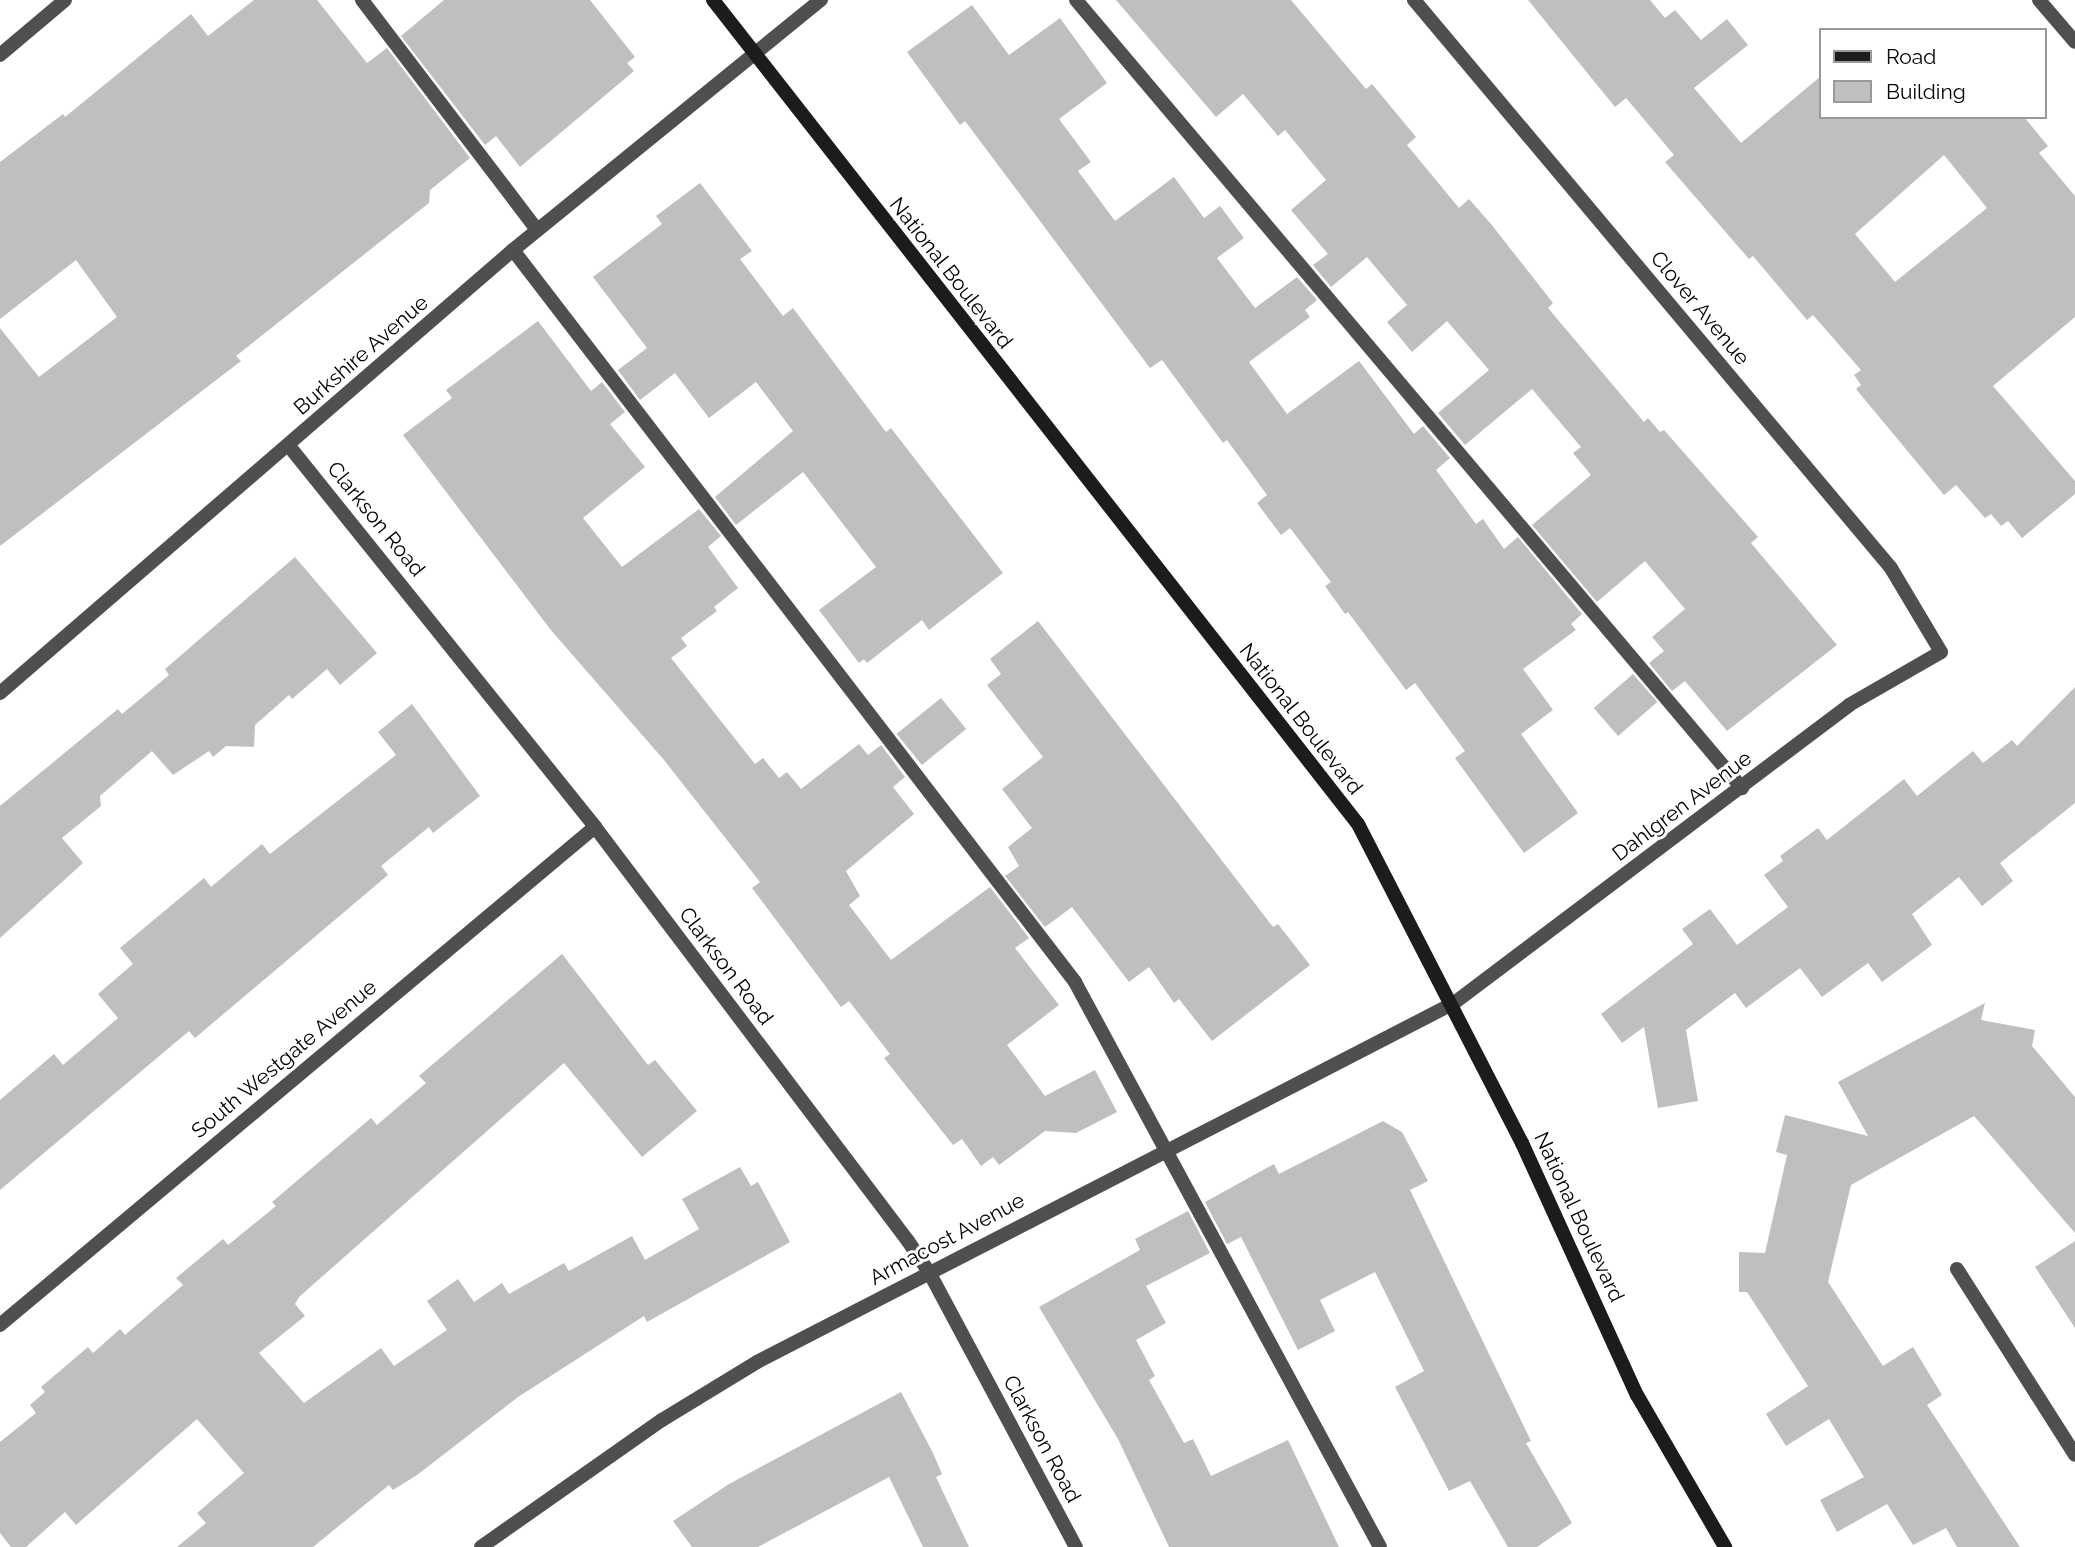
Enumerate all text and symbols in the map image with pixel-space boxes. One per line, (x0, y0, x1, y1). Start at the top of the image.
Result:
legend (1820, 28, 2047, 119)
text: Road (1886, 44, 1936, 69)
text: Building (1886, 79, 1966, 104)
street label: National Boulevard (884, 192, 1018, 354)
street label: Clover Avenue (1645, 246, 1755, 370)
street label: Burkshire Avenue (288, 290, 434, 420)
street label: Clarkson Road (322, 456, 430, 582)
street label: National Boulevard (1234, 638, 1368, 800)
street label: Dahlgren Avenue (1607, 745, 1757, 867)
street label: Clarkson Road (674, 902, 778, 1030)
street label: South Westgate Avenue (186, 974, 382, 1144)
street label: National Boulevard (1528, 1128, 1630, 1306)
street label: Armacost Avenue (865, 1187, 1029, 1291)
street label: Clarkson Road (998, 1371, 1086, 1507)

